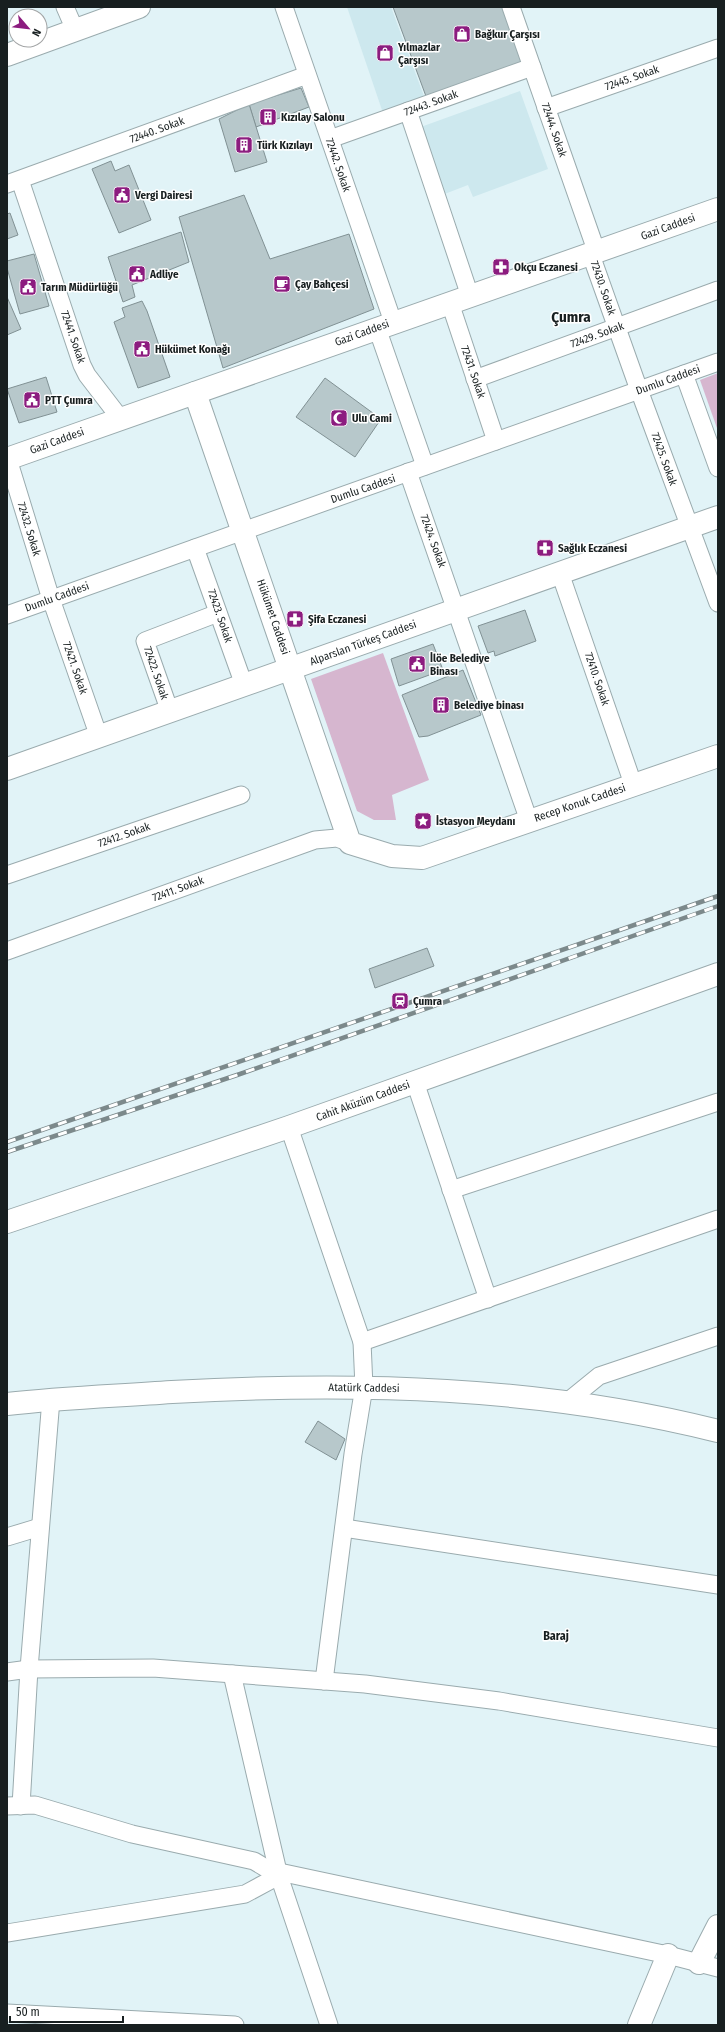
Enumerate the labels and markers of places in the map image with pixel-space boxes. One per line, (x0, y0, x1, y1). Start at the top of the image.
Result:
shop icon: Bağkur Çarşısı (452, 24, 472, 44)
place label: Bağkur Çarşısı (475, 28, 540, 41)
place label: Yılmazlar Çarşısı (397, 41, 441, 67)
shop icon: Yılmazlar Çarşısı (375, 43, 395, 63)
building icon: Kızılay Salonu (258, 107, 278, 127)
place label: Kızılay Salonu (281, 111, 345, 124)
building icon: Türk Kızılayı (234, 135, 254, 155)
place label: Türk Kızılayı (257, 139, 313, 152)
public building icon: Vergi Dairesi (112, 185, 132, 205)
place label: Vergi Dairesi (134, 189, 192, 202)
pharmacy icon: Okçu Eczanesi (491, 257, 511, 277)
place label: Okçu Eczanesi (514, 261, 578, 274)
public building icon: Adliye (127, 264, 147, 284)
place label: Adliye (149, 268, 179, 281)
cafe icon: Çay Bahçesi (272, 274, 292, 294)
public building icon: Tarım Müdürlüğü (18, 277, 38, 297)
place label: Çay Bahçesi (295, 278, 349, 291)
place label: Tarım Müdürlüğü (41, 281, 118, 294)
public building icon: Hükümet Konağı (132, 339, 152, 359)
place label: Hükümet Konağı (155, 343, 230, 356)
public building icon: PTT Çumra (22, 390, 42, 410)
place label: PTT Çumra (45, 394, 93, 407)
mosque icon: Ulu Cami (329, 408, 349, 428)
place label: Ulu Cami (352, 412, 392, 425)
pharmacy icon: Sağlık Eczanesi (535, 538, 555, 558)
place label: Sağlık Eczanesi (558, 542, 627, 555)
pharmacy icon: Şifa Eczanesi (285, 609, 305, 629)
place label: Şifa Eczanesi (308, 613, 367, 626)
place label: İlöe Belediye Binası (430, 652, 490, 678)
public building icon: İlöe Belediye Binası (407, 654, 427, 674)
building icon: Belediye binası (431, 695, 451, 715)
place label: Belediye binası (454, 699, 524, 712)
place icon: İstasyon Meydanı (413, 811, 433, 831)
place label: İstasyon Meydanı (436, 815, 515, 828)
station icon: Çumra (390, 991, 410, 1011)
place label: Çumra (413, 995, 442, 1008)

